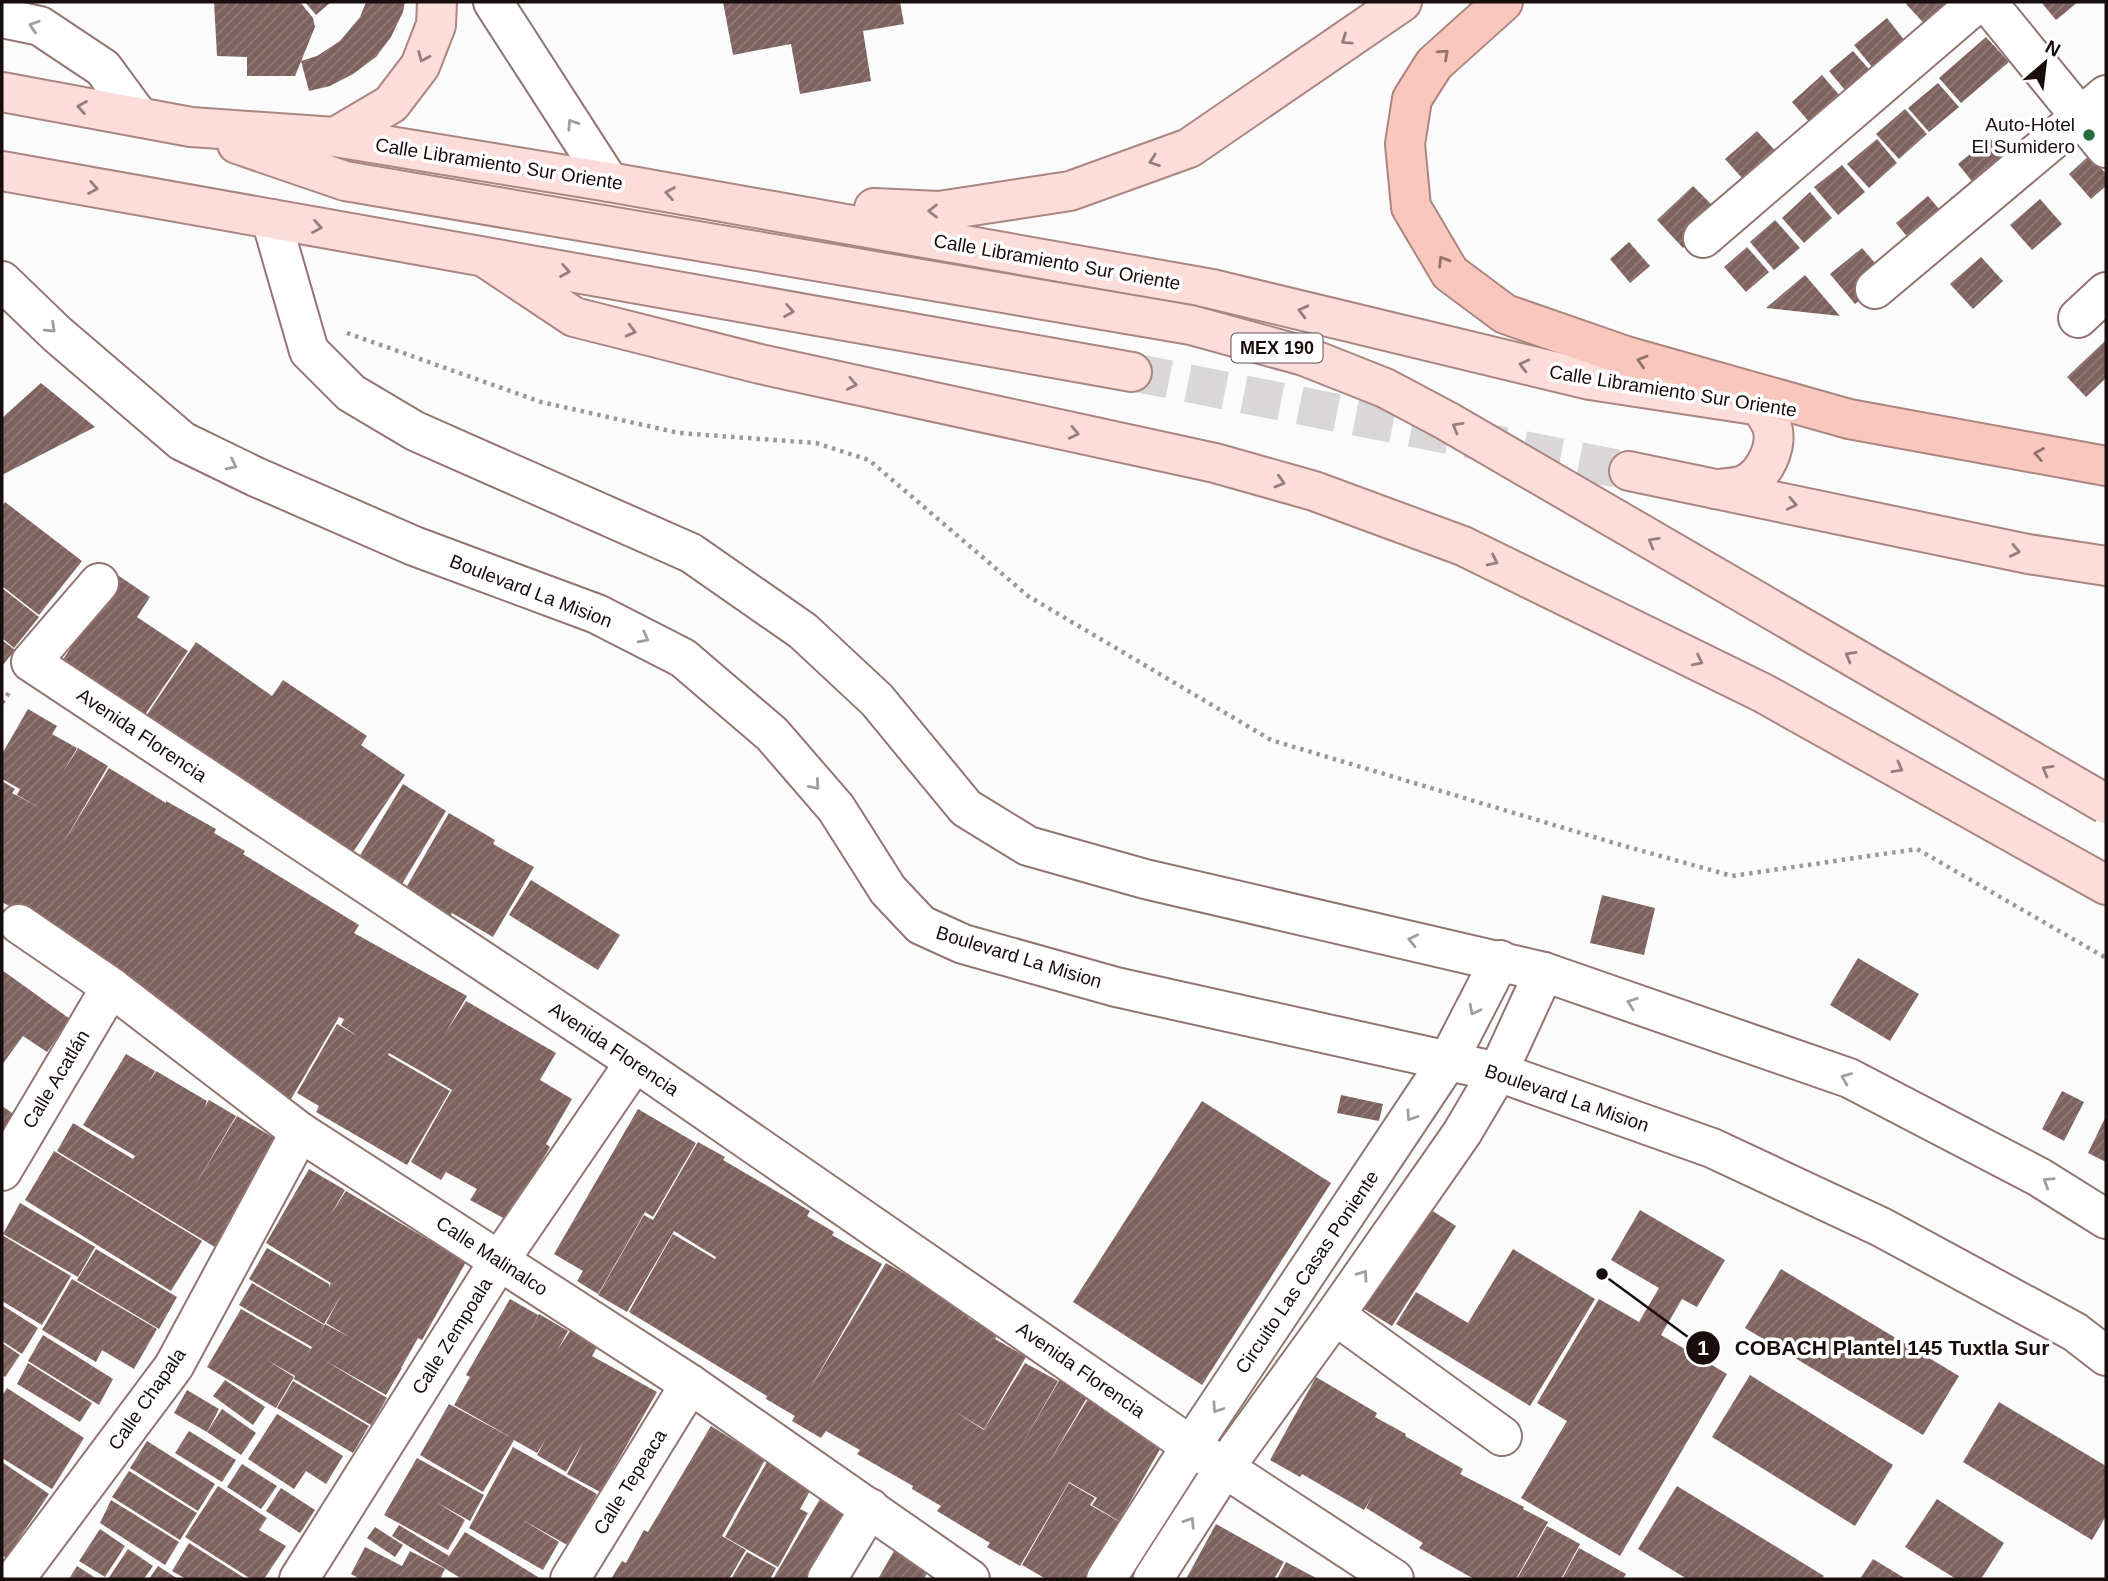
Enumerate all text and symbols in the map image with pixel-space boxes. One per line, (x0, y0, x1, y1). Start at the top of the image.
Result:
one-way arrow (29, 20, 41, 35)
north arrow (2010, 28, 2080, 98)
one-way arrow (1340, 32, 1353, 45)
text: N (2042, 36, 2064, 61)
one-way arrow (418, 50, 432, 62)
one-way arrow (1436, 50, 1449, 62)
one-way arrow (76, 100, 88, 115)
place label: Auto-Hotel El Sumidero (1972, 114, 2075, 157)
one-way arrow (567, 119, 580, 132)
marker: Auto-Hotel El Sumidero (2081, 127, 2097, 143)
street label: Calle Libramiento Sur Oriente (374, 134, 624, 194)
one-way arrow (1148, 152, 1160, 166)
one-way arrow (87, 179, 99, 194)
one-way arrow (664, 186, 676, 201)
one-way arrow (927, 203, 938, 219)
one-way arrow (311, 219, 323, 234)
street label: Calle Libramiento Sur Oriente (932, 230, 1182, 294)
one-way arrow (1438, 256, 1451, 269)
one-way arrow (559, 263, 571, 278)
one-way arrow (783, 303, 795, 318)
one-way arrow (1297, 305, 1309, 319)
one-way arrow (43, 320, 56, 333)
one-way arrow (625, 323, 637, 337)
road number: MEX 190 (1232, 334, 1322, 362)
one-way arrow (1637, 354, 1649, 369)
one-way arrow (1518, 358, 1530, 373)
street label: Calle Libramiento Sur Oriente (1548, 361, 1798, 421)
one-way arrow (846, 376, 858, 391)
one-way arrow (1452, 422, 1464, 435)
one-way arrow (1068, 424, 1080, 439)
one-way arrow (2033, 447, 2045, 462)
one-way arrow (225, 457, 237, 471)
one-way arrow (1274, 473, 1286, 488)
one-way arrow (1786, 496, 1798, 511)
one-way arrow (1648, 537, 1661, 550)
one-way arrow (2009, 542, 2021, 557)
street label: Boulevard La Mision (447, 550, 615, 632)
one-way arrow (1486, 552, 1498, 566)
one-way arrow (637, 629, 650, 643)
one-way arrow (1845, 651, 1858, 664)
one-way arrow (1691, 652, 1703, 666)
street label: Avenida Florencia (73, 684, 211, 786)
one-way arrow (1891, 760, 1903, 773)
one-way arrow (2042, 765, 2055, 778)
one-way arrow (807, 777, 820, 789)
street label: Boulevard La Mision (934, 922, 1104, 992)
one-way arrow (1407, 934, 1419, 949)
one-way arrow (1626, 997, 1638, 1011)
street label: Avenida Florencia (545, 998, 683, 1100)
one-way arrow (1469, 1003, 1483, 1015)
street label: Calle Acatlán (18, 1026, 94, 1132)
street label: Boulevard La Mision (1482, 1060, 1652, 1136)
one-way arrow (1841, 1073, 1853, 1087)
one-way arrow (1406, 1109, 1419, 1122)
street label: Circuito Las Casas Poniente (1231, 1167, 1383, 1377)
one-way arrow (2043, 1178, 2056, 1191)
street label: Calle Malinalco (432, 1212, 552, 1300)
one-way arrow (1355, 1270, 1368, 1283)
street label: Calle Zempoala (408, 1274, 496, 1398)
street label: Avenida Florencia (1013, 1318, 1150, 1422)
callout: COBACH Plantel 145 Tuxtla Sur (1685, 1327, 2063, 1369)
text: 1 (1697, 1336, 1709, 1359)
text: COBACH Plantel 145 Tuxtla Sur (1735, 1336, 2049, 1359)
street label: Calle Chapala (104, 1344, 190, 1454)
one-way arrow (1212, 1400, 1225, 1413)
street label: Calle Tepeaca (589, 1425, 671, 1538)
one-way arrow (1182, 1516, 1195, 1529)

